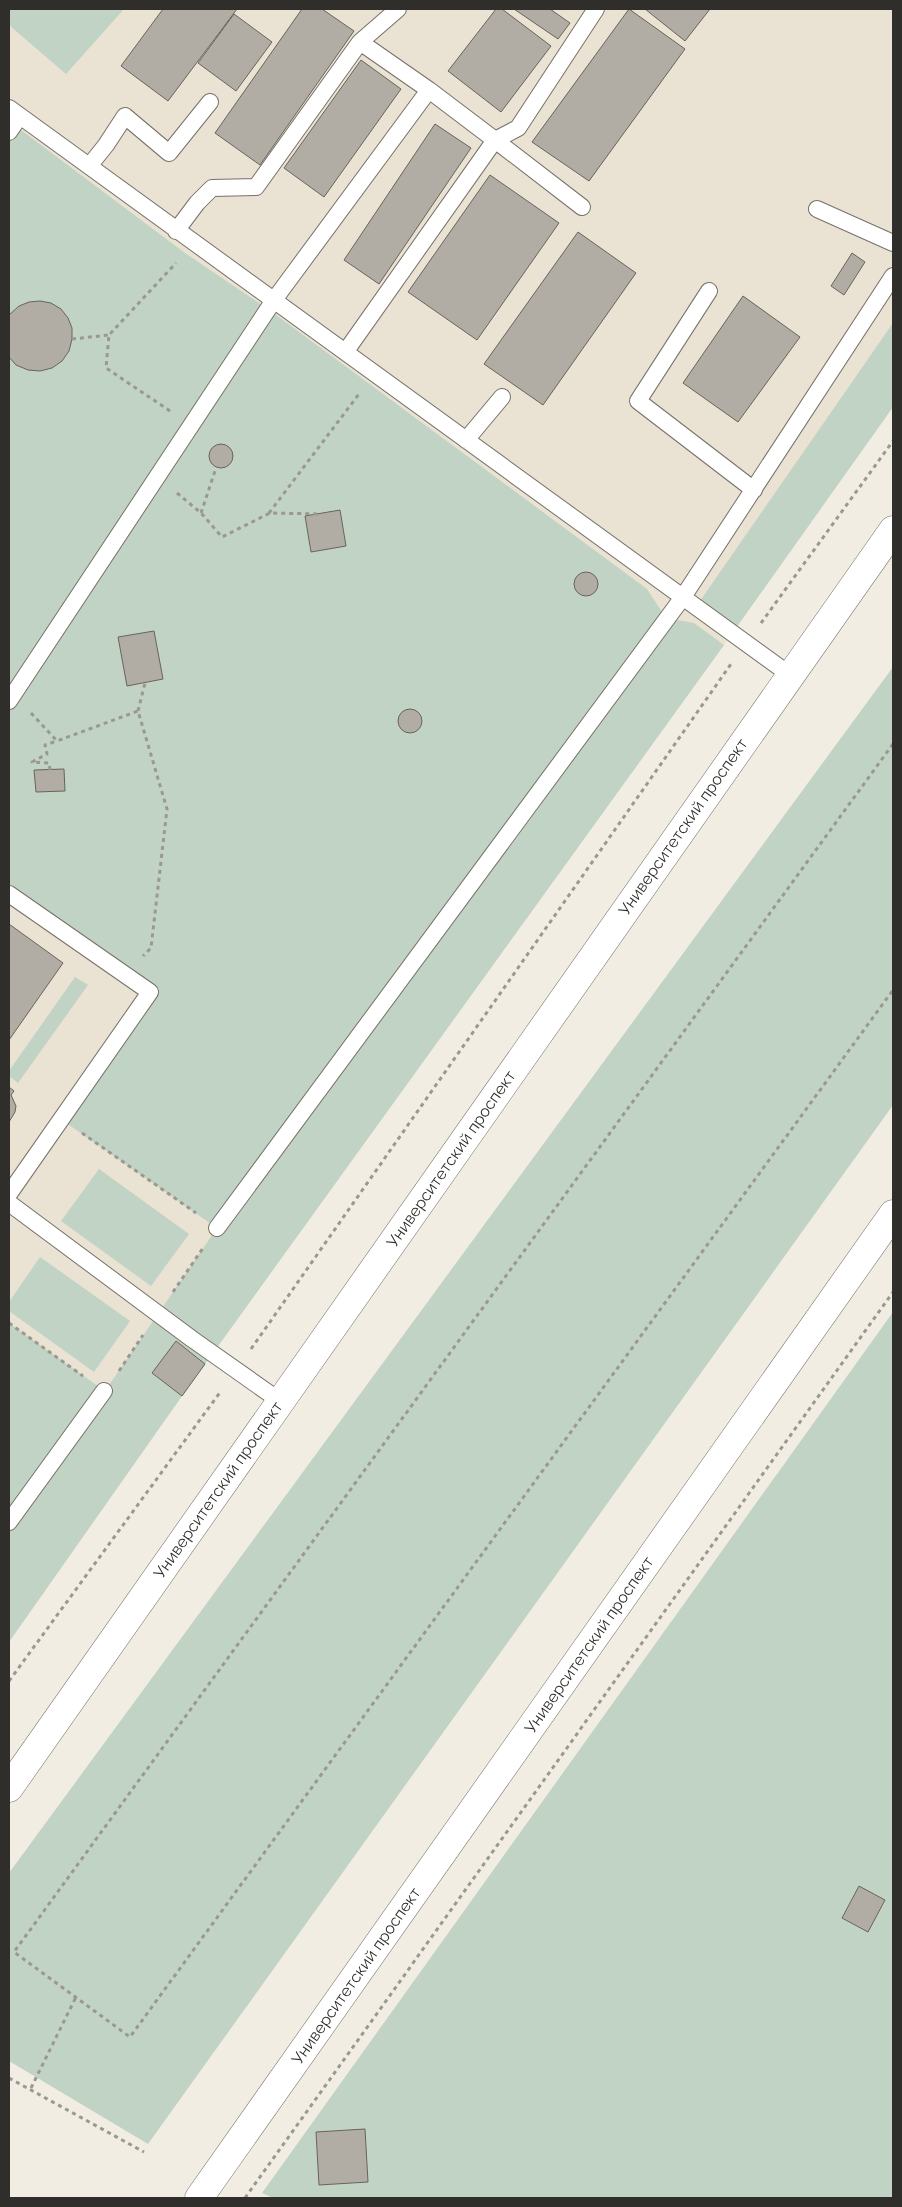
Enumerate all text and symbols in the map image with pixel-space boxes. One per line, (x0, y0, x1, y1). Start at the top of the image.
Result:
street label: Университетский проспект (615, 735, 752, 919)
street label: Университетский проспект (383, 1067, 520, 1251)
street label: Университетский проспект (150, 1398, 287, 1582)
street label: Университетский проспект (521, 1553, 658, 1737)
street label: Университетский проспект (288, 1884, 425, 2068)

